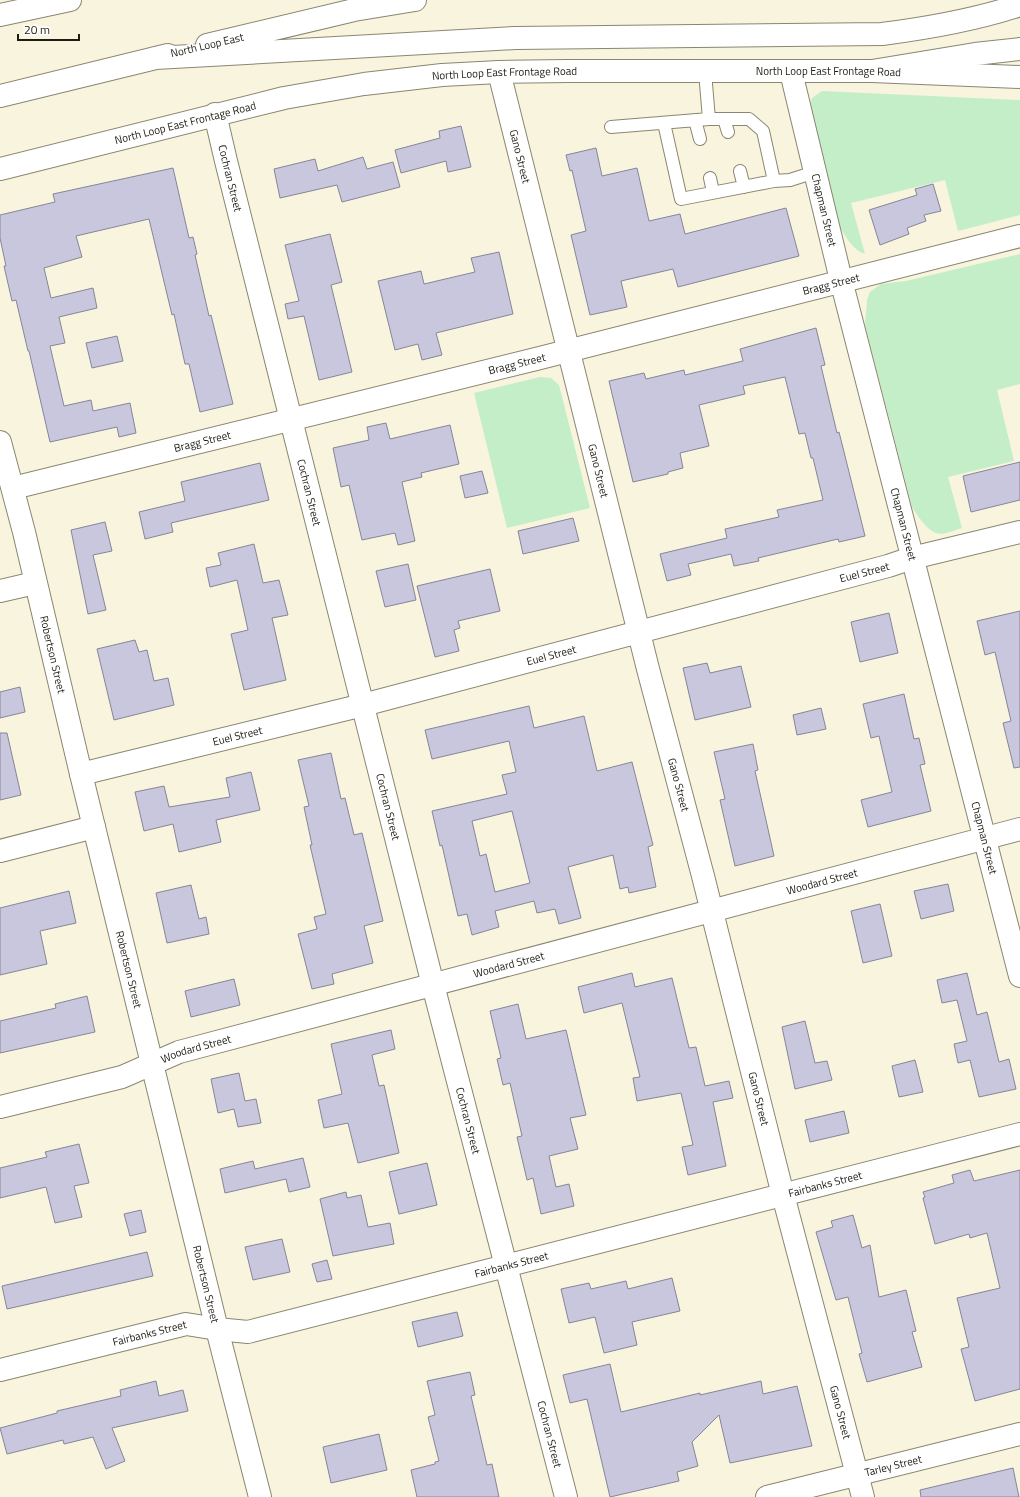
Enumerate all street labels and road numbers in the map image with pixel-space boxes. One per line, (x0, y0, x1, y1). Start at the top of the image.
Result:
street label: North Loop East (169, 29, 245, 61)
street label: North Loop East Frontage Road (431, 63, 577, 84)
street label: North Loop East Frontage Road (756, 63, 901, 80)
street label: North Loop East Frontage Road (113, 97, 258, 148)
street label: Gano Street (506, 128, 535, 185)
street label: Cochran Street (214, 143, 246, 213)
street label: Chapman Street (808, 172, 841, 248)
street label: Bragg Street (801, 269, 861, 299)
street label: Bragg Street (487, 349, 547, 378)
street label: Bragg Street (172, 427, 233, 456)
street label: Gano Street (584, 442, 613, 499)
street label: Cochran Street (293, 457, 325, 528)
street label: Chapman Street (887, 486, 921, 562)
street label: Euel Street (838, 558, 891, 586)
street label: Robertson Street (36, 614, 70, 695)
street label: Euel Street (525, 641, 578, 669)
street label: Euel Street (211, 722, 264, 750)
street label: Gano Street (664, 756, 694, 813)
street label: Cochran Street (372, 772, 404, 842)
street label: Chapman Street (967, 800, 1002, 876)
street label: Woodard Street (785, 864, 859, 899)
street label: Robertson Street (112, 929, 146, 1010)
street label: Woodard Street (471, 947, 546, 982)
street label: Woodard Street (158, 1031, 233, 1067)
street label: Gano Street (744, 1070, 773, 1127)
street label: Cochran Street (452, 1085, 485, 1156)
street label: Fairbanks Street (787, 1167, 864, 1201)
street label: Robertson Street (189, 1244, 223, 1325)
street label: Fairbanks Street (473, 1247, 550, 1282)
street label: Fairbanks Street (111, 1316, 188, 1350)
street label: Gano Street (826, 1384, 855, 1441)
street label: Cochran Street (533, 1399, 566, 1470)
street label: Tarley Street (863, 1451, 924, 1480)

